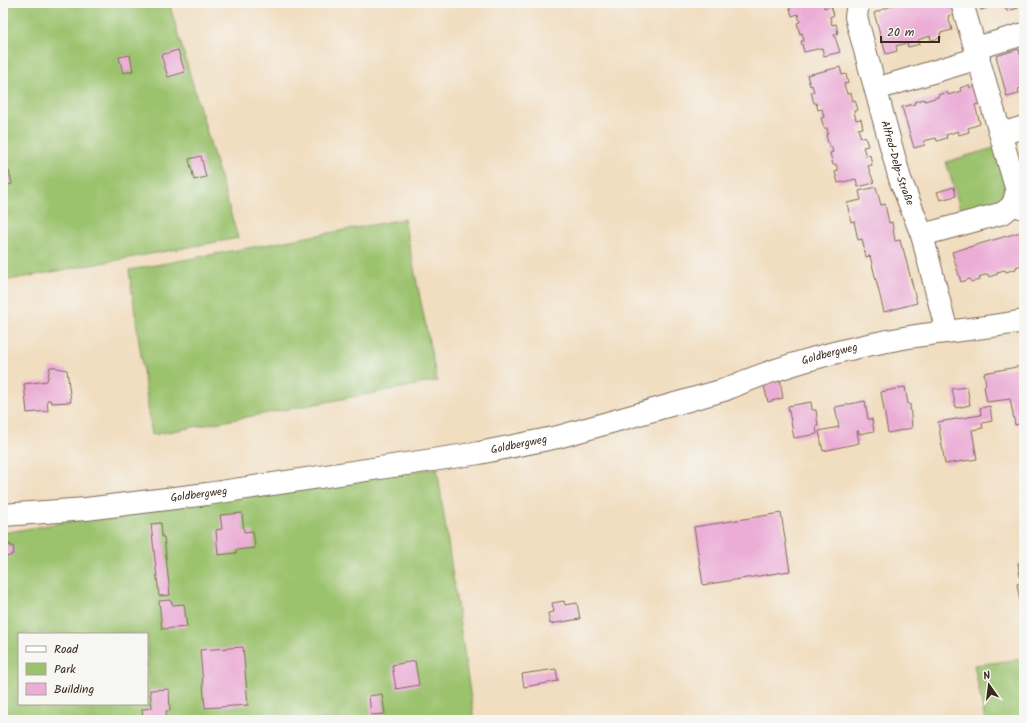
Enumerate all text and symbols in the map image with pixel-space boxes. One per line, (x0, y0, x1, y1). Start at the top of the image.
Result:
scale bar (881, 18, 939, 44)
text: 20 m (887, 23, 915, 42)
street label: Alfred-Delp-Straße (876, 119, 919, 208)
street label: Goldbergweg (800, 338, 859, 370)
street label: Goldbergweg (489, 430, 549, 459)
street label: Goldbergweg (169, 482, 229, 507)
legend (18, 633, 148, 705)
text: Road (54, 640, 79, 659)
text: Park (54, 660, 76, 679)
north arrow (969, 665, 1009, 705)
text: N (981, 667, 992, 686)
text: Building (54, 680, 94, 699)

